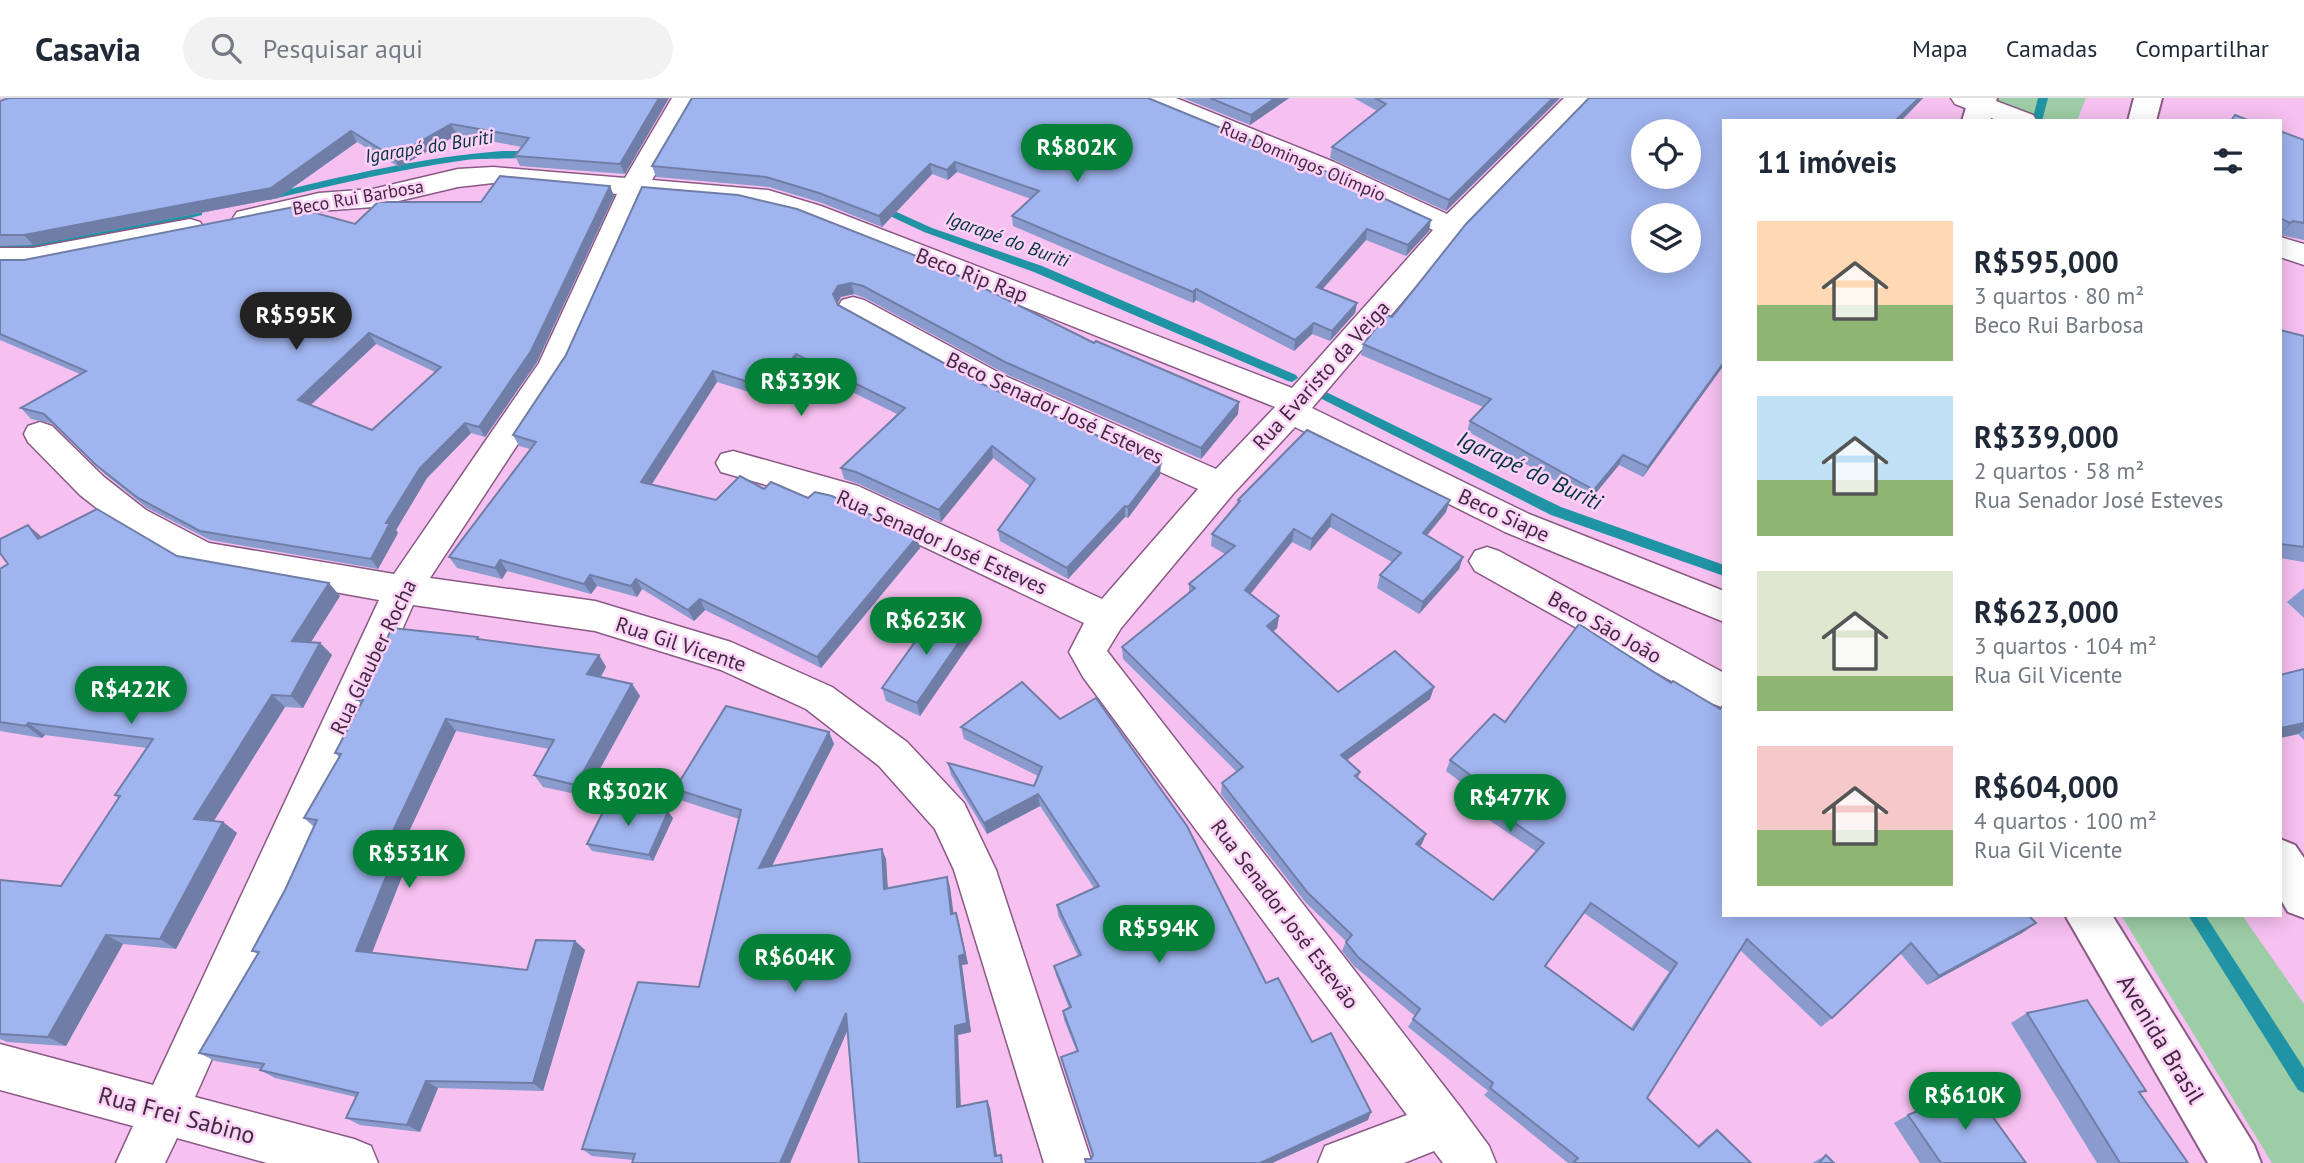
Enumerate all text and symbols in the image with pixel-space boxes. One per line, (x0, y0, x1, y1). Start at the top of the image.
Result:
search box (183, 17, 673, 80)
text: Casavia (35, 27, 141, 70)
icon: search (207, 29, 245, 67)
text: Pesquisar aqui (263, 32, 423, 65)
text: Mapa (1912, 33, 1968, 64)
text: Camadas (2006, 33, 2097, 64)
text: Compartilhar (2135, 33, 2269, 64)
street label: Rua Domingos Olímpio (1217, 116, 1389, 206)
map controls (1631, 119, 1701, 273)
button: locate (1631, 119, 1701, 189)
water label: Igarapé do Buriti (363, 124, 496, 168)
pin: R$802K (1020, 125, 1134, 184)
text: R$802K (1037, 132, 1117, 161)
text: 11 imóveis (1757, 142, 1897, 181)
icon: filters (2209, 142, 2247, 180)
street label: Beco Rui Barbosa (291, 174, 425, 220)
button: layers (1631, 203, 1701, 273)
water label: Igarapé do Buriti (943, 206, 1074, 273)
street label: Beco Rip Rap (912, 241, 1032, 309)
text: R$595,000 (1974, 242, 2119, 281)
icon: home (1813, 249, 1897, 333)
text: 3 quartos · 80 m² (1974, 281, 2144, 310)
pin: R$595K (239, 292, 353, 352)
street label: Rua Evaristo da Veiga (1247, 295, 1395, 455)
text: R$595K (256, 300, 336, 329)
text: Beco Rui Barbosa (1974, 310, 2144, 339)
street label: Beco Senador José Esteves (942, 346, 1168, 470)
pin: R$339K (744, 358, 858, 418)
text: R$339K (761, 366, 841, 395)
text: R$339,000 (1974, 417, 2119, 456)
water label: Igarapé do Buriti (1453, 424, 1608, 517)
icon: home (1813, 424, 1897, 508)
text: 2 quartos · 58 m² (1974, 456, 2144, 485)
street label: Beco Siape (1454, 482, 1554, 548)
street label: Rua Senador José Esteves (832, 483, 1052, 601)
text: Rua Senador José Esteves (1974, 485, 2223, 514)
street label: Rua Glauber Rocha (324, 575, 422, 739)
street label: Beco São João (1543, 585, 1667, 669)
text: R$623,000 (1974, 592, 2119, 631)
pin: R$623K (869, 598, 983, 657)
icon: home (1813, 599, 1897, 683)
text: R$623K (886, 605, 966, 634)
street label: Rua Gil Vicente (612, 610, 750, 678)
text: 3 quartos · 104 m² (1974, 631, 2157, 660)
text: Rua Gil Vicente (1974, 660, 2122, 689)
pin: R$422K (74, 666, 188, 726)
text: R$422K (91, 674, 171, 703)
text: R$604,000 (1974, 767, 2119, 806)
pin: R$302K (571, 768, 685, 828)
pin: R$477K (1453, 774, 1567, 834)
icon: home (1813, 774, 1897, 858)
text: R$302K (588, 776, 668, 805)
text: R$477K (1470, 782, 1550, 811)
text: 4 quartos · 100 m² (1974, 806, 2157, 835)
street label: Rua Senador José Estevão (1205, 814, 1365, 1014)
pin: R$531K (352, 830, 466, 890)
text: Rua Gil Vicente (1974, 835, 2122, 864)
text: R$531K (369, 838, 449, 867)
pin: R$594K (1102, 906, 1216, 965)
text: R$594K (1119, 913, 1199, 942)
pin: R$604K (738, 934, 852, 994)
text: R$604K (755, 942, 835, 971)
street label: Avenida Brasil (2110, 969, 2212, 1109)
pin: R$610K (1908, 1072, 2022, 1132)
street label: Rua Frei Sabino (95, 1079, 259, 1151)
text: R$610K (1925, 1080, 2005, 1109)

